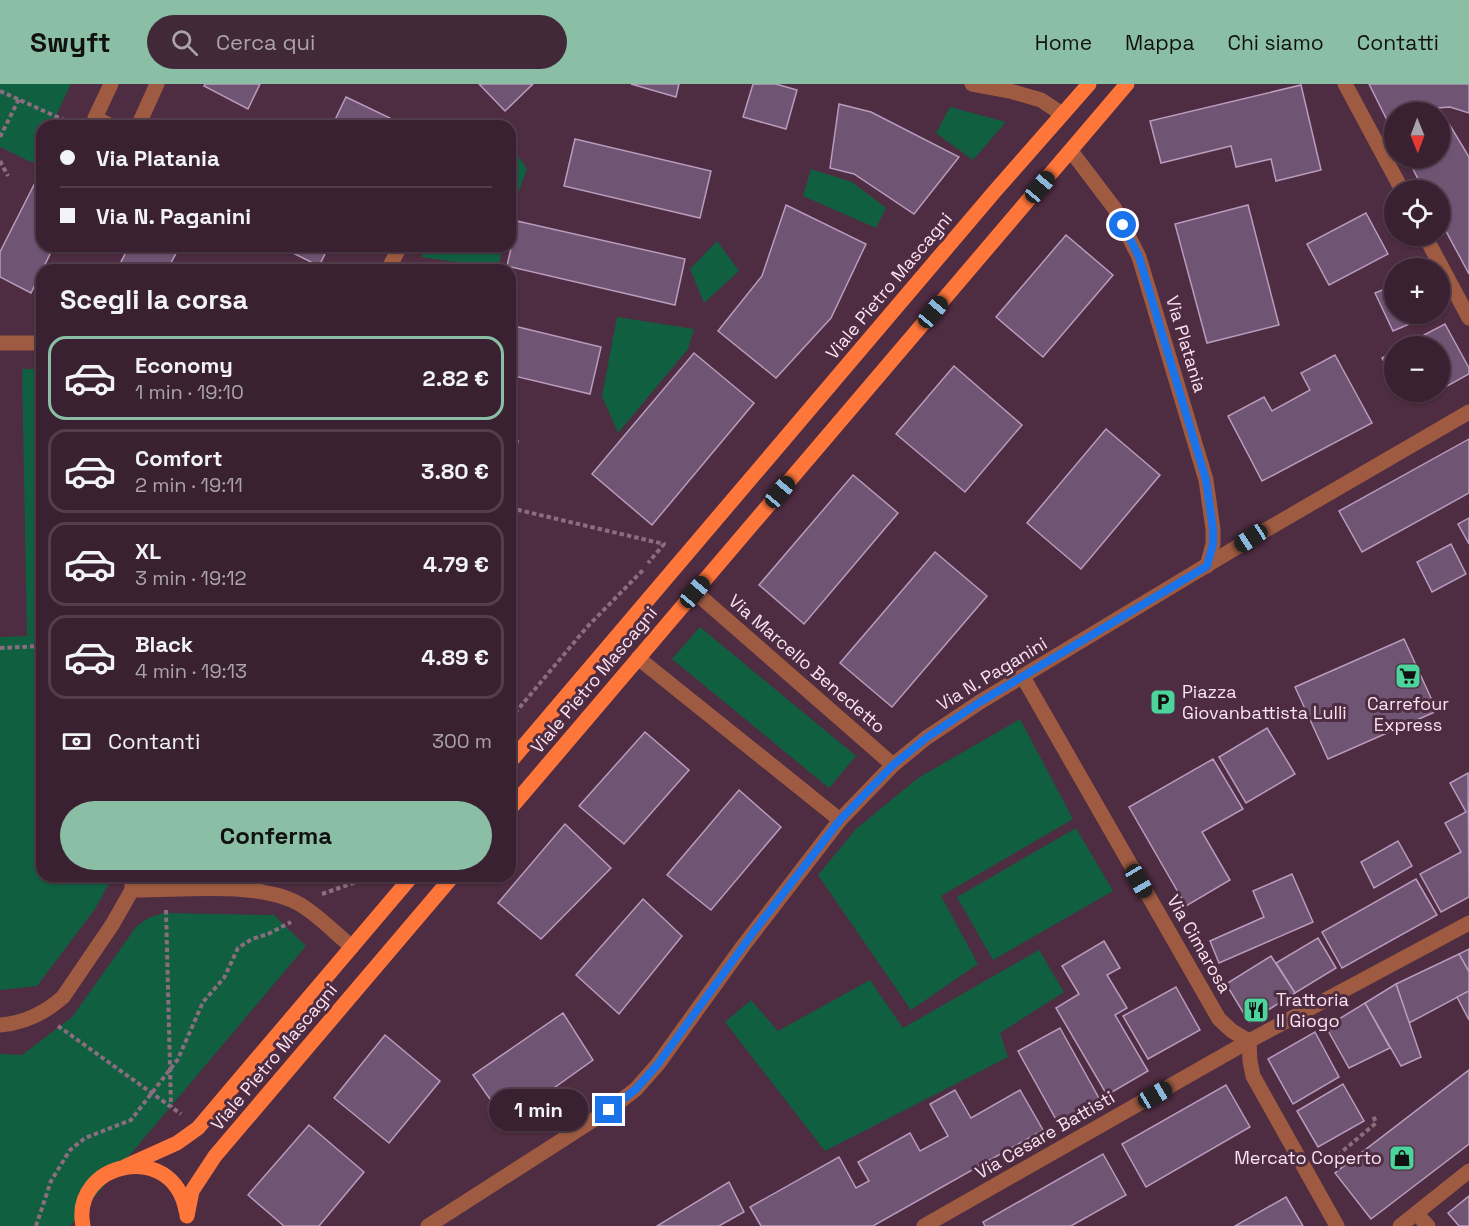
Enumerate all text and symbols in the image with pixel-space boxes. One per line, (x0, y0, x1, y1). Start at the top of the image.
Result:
search box (147, 15, 567, 69)
text: Swyft (30, 24, 111, 60)
icon: search (168, 26, 201, 59)
text: Cerca qui (216, 28, 315, 56)
text: Home (1035, 29, 1092, 56)
text: Mappa (1125, 29, 1194, 56)
text: Chi siamo (1227, 29, 1324, 56)
text: Contatti (1357, 29, 1439, 56)
north arrow (1384, 102, 1450, 168)
map controls (1384, 102, 1450, 402)
text: Via Platania (96, 144, 220, 172)
car (1022, 167, 1058, 207)
button: locate (1384, 180, 1450, 246)
text: Via N. Paganini (96, 202, 251, 230)
street label: Viale Pietro Mascagni (820, 207, 957, 364)
route start (1109, 211, 1136, 238)
button: + (1384, 258, 1450, 324)
text: Scegli la corsa (60, 282, 248, 317)
car (915, 292, 951, 332)
street label: Via Platania (1161, 293, 1212, 395)
button: − (1384, 336, 1450, 402)
icon: car (63, 351, 117, 405)
text: Economy (135, 351, 233, 379)
text: 2.82 € (423, 364, 489, 392)
text: 1 min · 19:10 (135, 379, 244, 405)
icon: car (63, 444, 117, 498)
text: Comfort (135, 444, 223, 472)
text: 3.80 € (421, 457, 489, 485)
text: 2 min · 19:11 (135, 472, 243, 498)
car (762, 472, 798, 512)
car (1231, 521, 1271, 555)
icon: car (63, 537, 117, 591)
text: XL (135, 537, 161, 565)
text: 4.79 € (423, 550, 489, 578)
text: 3 min · 19:12 (135, 565, 247, 591)
car (677, 572, 713, 612)
street label: Via Marcello Benedetto (724, 589, 891, 738)
street label: Viale Pietro Mascagni (525, 601, 662, 758)
icon: car (63, 630, 117, 684)
text: Black (135, 630, 193, 658)
street label: Via N. Paganini (932, 632, 1051, 716)
text: 4.89 € (421, 643, 489, 671)
text: 4 min · 19:13 (135, 658, 247, 684)
supermarket icon: Carrefour Express (1393, 661, 1423, 691)
place label: Piazza Giovanbattista Lulli (1182, 680, 1347, 724)
parking icon: Piazza Giovanbattista Lulli (1148, 687, 1178, 717)
place label: Carrefour Express (1367, 692, 1449, 736)
icon: cash (60, 725, 93, 758)
text: Contanti (108, 727, 200, 755)
text: 300 m (432, 728, 492, 754)
button: Conferma (60, 801, 492, 870)
car (1122, 861, 1156, 901)
street label: Via Cimarosa (1162, 891, 1237, 997)
street label: Viale Pietro Mascagni (205, 978, 342, 1135)
place label: Trattoria Il Giogo (1276, 988, 1349, 1032)
restaurant icon: Trattoria Il Giogo (1241, 995, 1271, 1025)
car (1135, 1078, 1175, 1112)
street label: Via Cesare Battisti (971, 1085, 1118, 1184)
callout: 1 min (489, 1089, 588, 1131)
route end (595, 1096, 622, 1123)
text: 1 min (514, 1097, 563, 1123)
shop icon: Mercato Coperto (1387, 1143, 1417, 1173)
place label: Mercato Coperto (1234, 1146, 1382, 1169)

